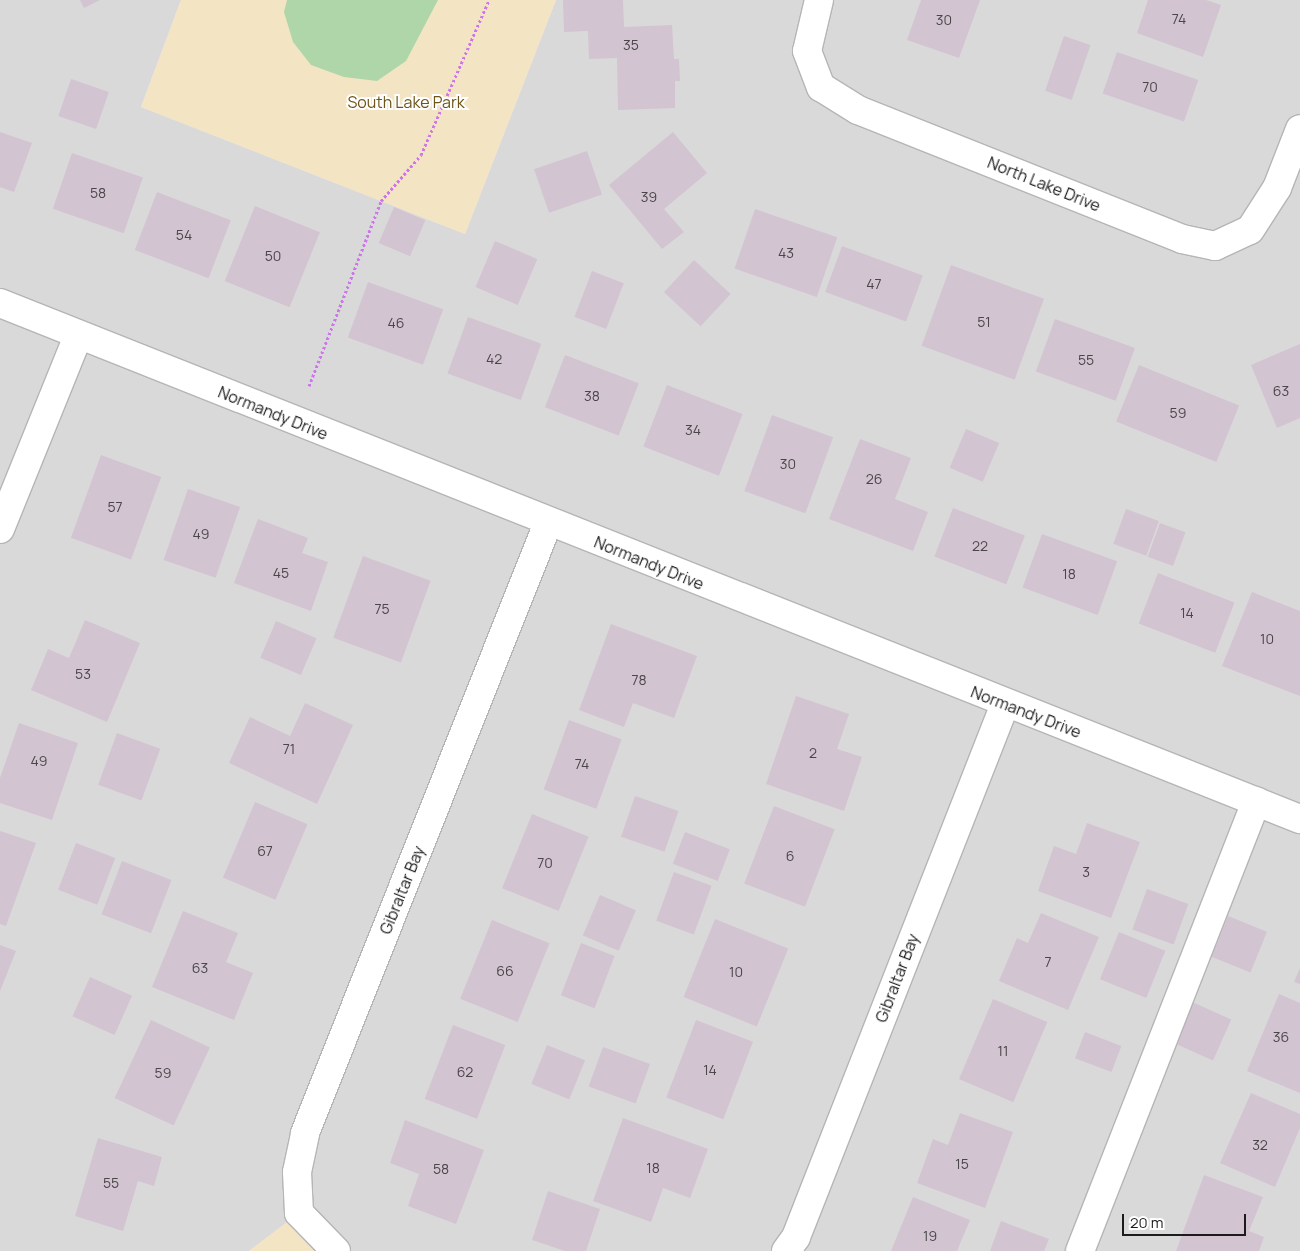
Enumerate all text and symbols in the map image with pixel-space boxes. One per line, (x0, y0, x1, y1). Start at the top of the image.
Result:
house number: 74 (1172, 11, 1186, 27)
house number: 30 (936, 12, 952, 28)
house number: 35 (623, 37, 639, 53)
house number: 70 (1142, 79, 1158, 95)
park label: South Lake Park (347, 92, 465, 112)
street label: North Lake Drive (985, 153, 1103, 215)
house number: 58 (90, 185, 106, 201)
house number: 39 (641, 189, 657, 205)
house number: 54 (176, 227, 192, 243)
house number: 43 (778, 245, 794, 261)
house number: 50 (265, 248, 281, 264)
house number: 47 (866, 276, 882, 292)
house number: 51 (977, 314, 991, 330)
house number: 46 (388, 315, 404, 331)
house number: 42 (486, 351, 502, 367)
house number: 55 (1078, 352, 1094, 368)
street label: Normandy Drive (215, 382, 331, 444)
house number: 63 (1273, 383, 1289, 399)
house number: 38 (584, 388, 600, 404)
house number: 59 (1170, 405, 1186, 421)
house number: 34 (685, 422, 701, 438)
house number: 30 (780, 456, 796, 472)
house number: 26 (866, 471, 882, 487)
house number: 57 (107, 499, 123, 515)
house number: 49 (193, 526, 209, 542)
street label: Normandy Drive (591, 532, 707, 594)
house number: 22 (972, 538, 988, 554)
house number: 45 (273, 565, 289, 581)
house number: 18 (1062, 566, 1076, 582)
house number: 75 (374, 601, 390, 617)
house number: 14 (1180, 605, 1194, 621)
house number: 10 (1260, 631, 1274, 647)
house number: 53 (75, 666, 91, 682)
house number: 78 (631, 672, 647, 688)
street label: Normandy Drive (968, 682, 1084, 742)
house number: 71 (283, 741, 295, 757)
house number: 2 (809, 745, 817, 761)
house number: 49 (31, 753, 47, 769)
house number: 74 (575, 756, 589, 772)
house number: 67 (257, 843, 273, 859)
street label: Gibraltar Bay (376, 843, 428, 937)
house number: 6 (786, 848, 794, 864)
house number: 70 (537, 855, 553, 871)
house number: 3 (1082, 864, 1090, 880)
street label: Gibraltar Bay (871, 931, 923, 1025)
house number: 7 (1044, 954, 1052, 970)
house number: 63 (192, 960, 208, 976)
house number: 66 (496, 963, 514, 979)
house number: 10 (729, 964, 743, 980)
house number: 36 (1273, 1029, 1289, 1045)
house number: 11 (998, 1043, 1008, 1059)
house number: 14 (703, 1062, 717, 1078)
house number: 62 (457, 1064, 473, 1080)
house number: 59 (155, 1065, 171, 1081)
house number: 32 (1252, 1137, 1268, 1153)
house number: 15 (955, 1156, 969, 1172)
house number: 18 (646, 1160, 660, 1176)
house number: 58 (433, 1161, 449, 1177)
house number: 55 (103, 1175, 119, 1191)
scale bar (1125, 1204, 1249, 1236)
text: 20 m (1130, 1212, 1163, 1233)
house number: 19 (923, 1228, 937, 1244)

